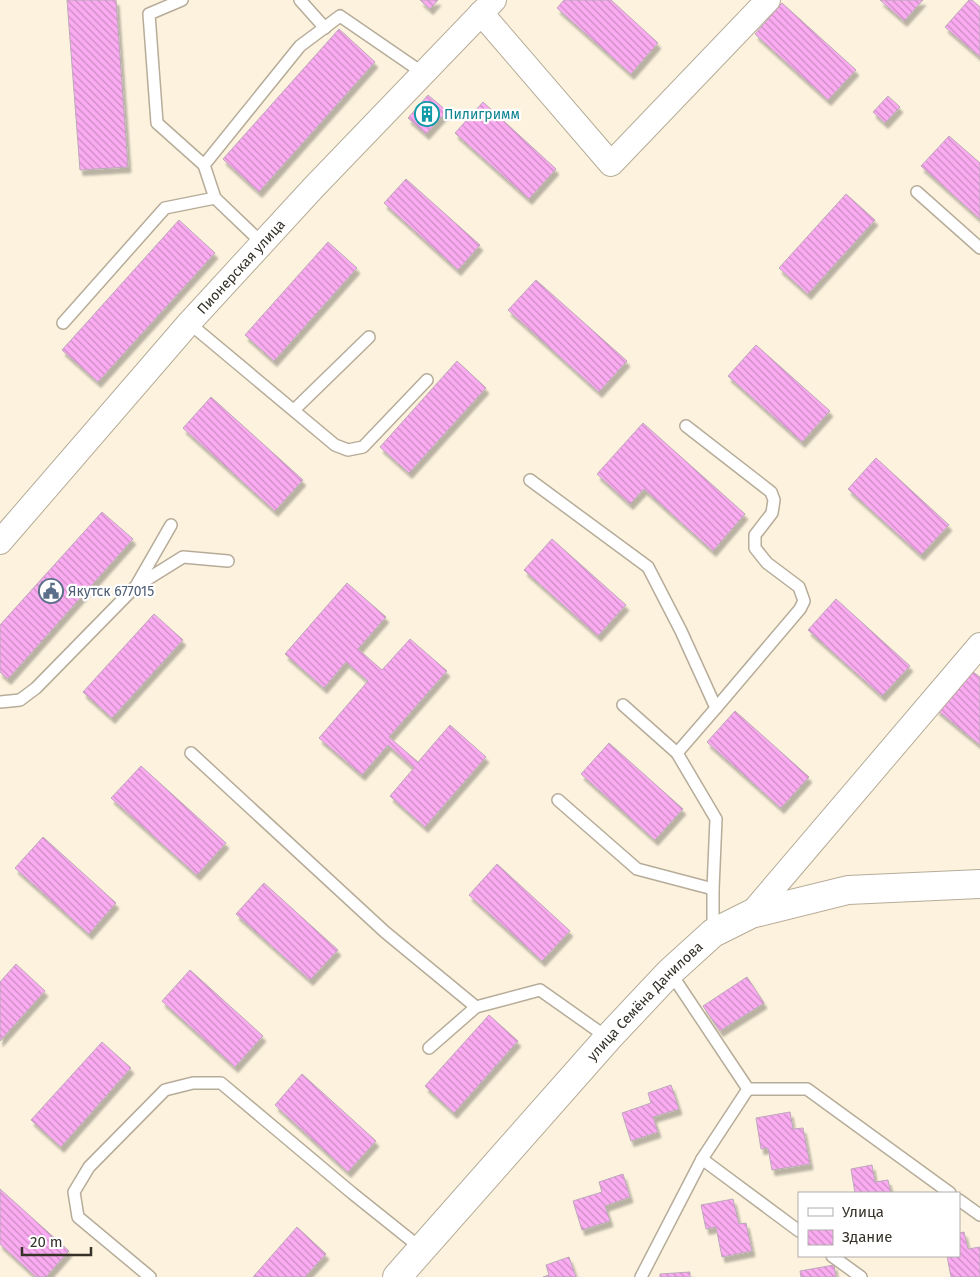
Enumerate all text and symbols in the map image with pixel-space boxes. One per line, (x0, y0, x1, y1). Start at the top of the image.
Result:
building icon: Пилигримм (414, 101, 440, 127)
place label: Пилигримм (444, 106, 520, 123)
street label: Пионерская улица (194, 216, 289, 318)
public building icon: Якутск 677015 (38, 578, 64, 604)
place label: Якутск 677015 (68, 583, 154, 600)
street label: улица Семёна Данилова (584, 938, 707, 1065)
legend (798, 1192, 960, 1257)
text: Улица (842, 1203, 884, 1221)
scale bar (22, 1224, 91, 1256)
text: Здание (842, 1228, 892, 1246)
text: 20 m (30, 1233, 63, 1251)

